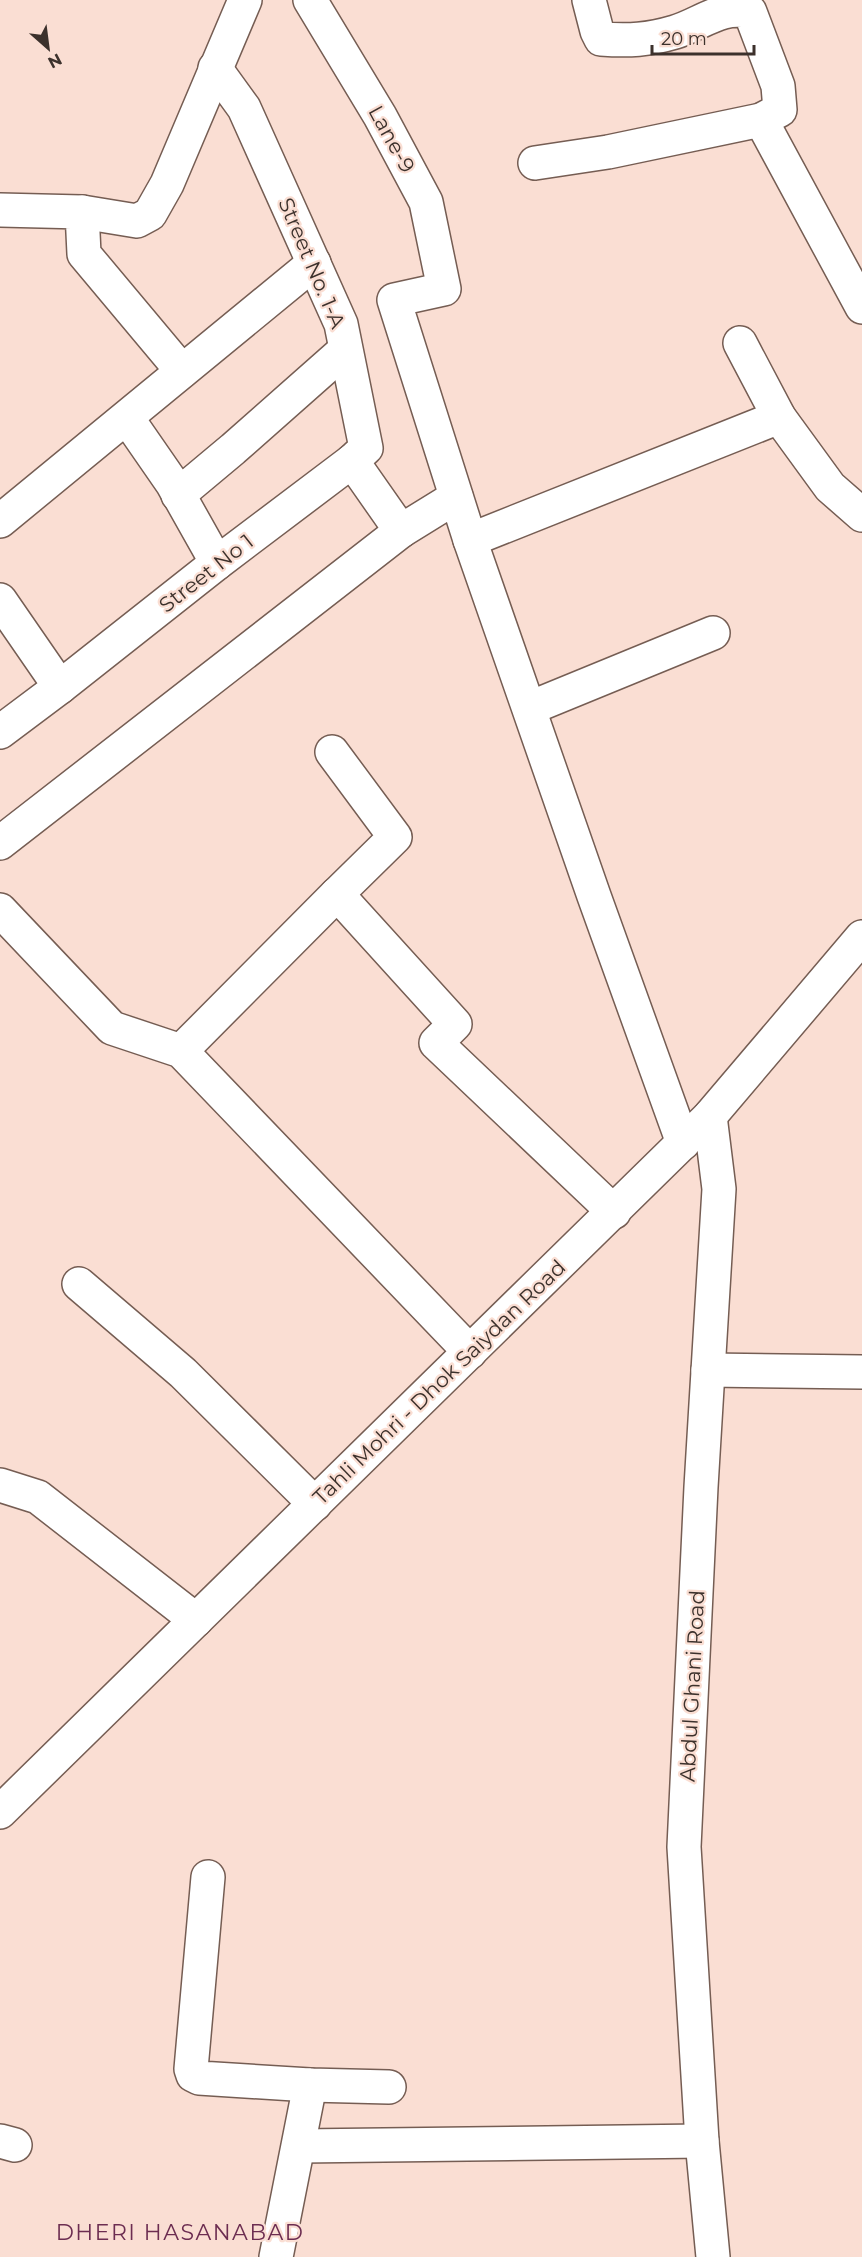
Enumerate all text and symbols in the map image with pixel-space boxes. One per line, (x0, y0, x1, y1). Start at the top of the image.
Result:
north arrow (18, 18, 78, 78)
scale bar (652, 18, 754, 56)
text: 20 m (661, 28, 707, 50)
text: N (45, 49, 65, 72)
street label: Lane-9 (363, 101, 421, 177)
street label: Street No. 1-A (273, 194, 351, 333)
street label: Street No 1 (154, 529, 258, 617)
street label: Tahli Mohri - Dhok Saiydan Road (308, 1255, 570, 1509)
street label: Abdul Ghani Road (674, 1590, 710, 1782)
district label: DHERI HASANABAD (56, 2219, 304, 2246)

